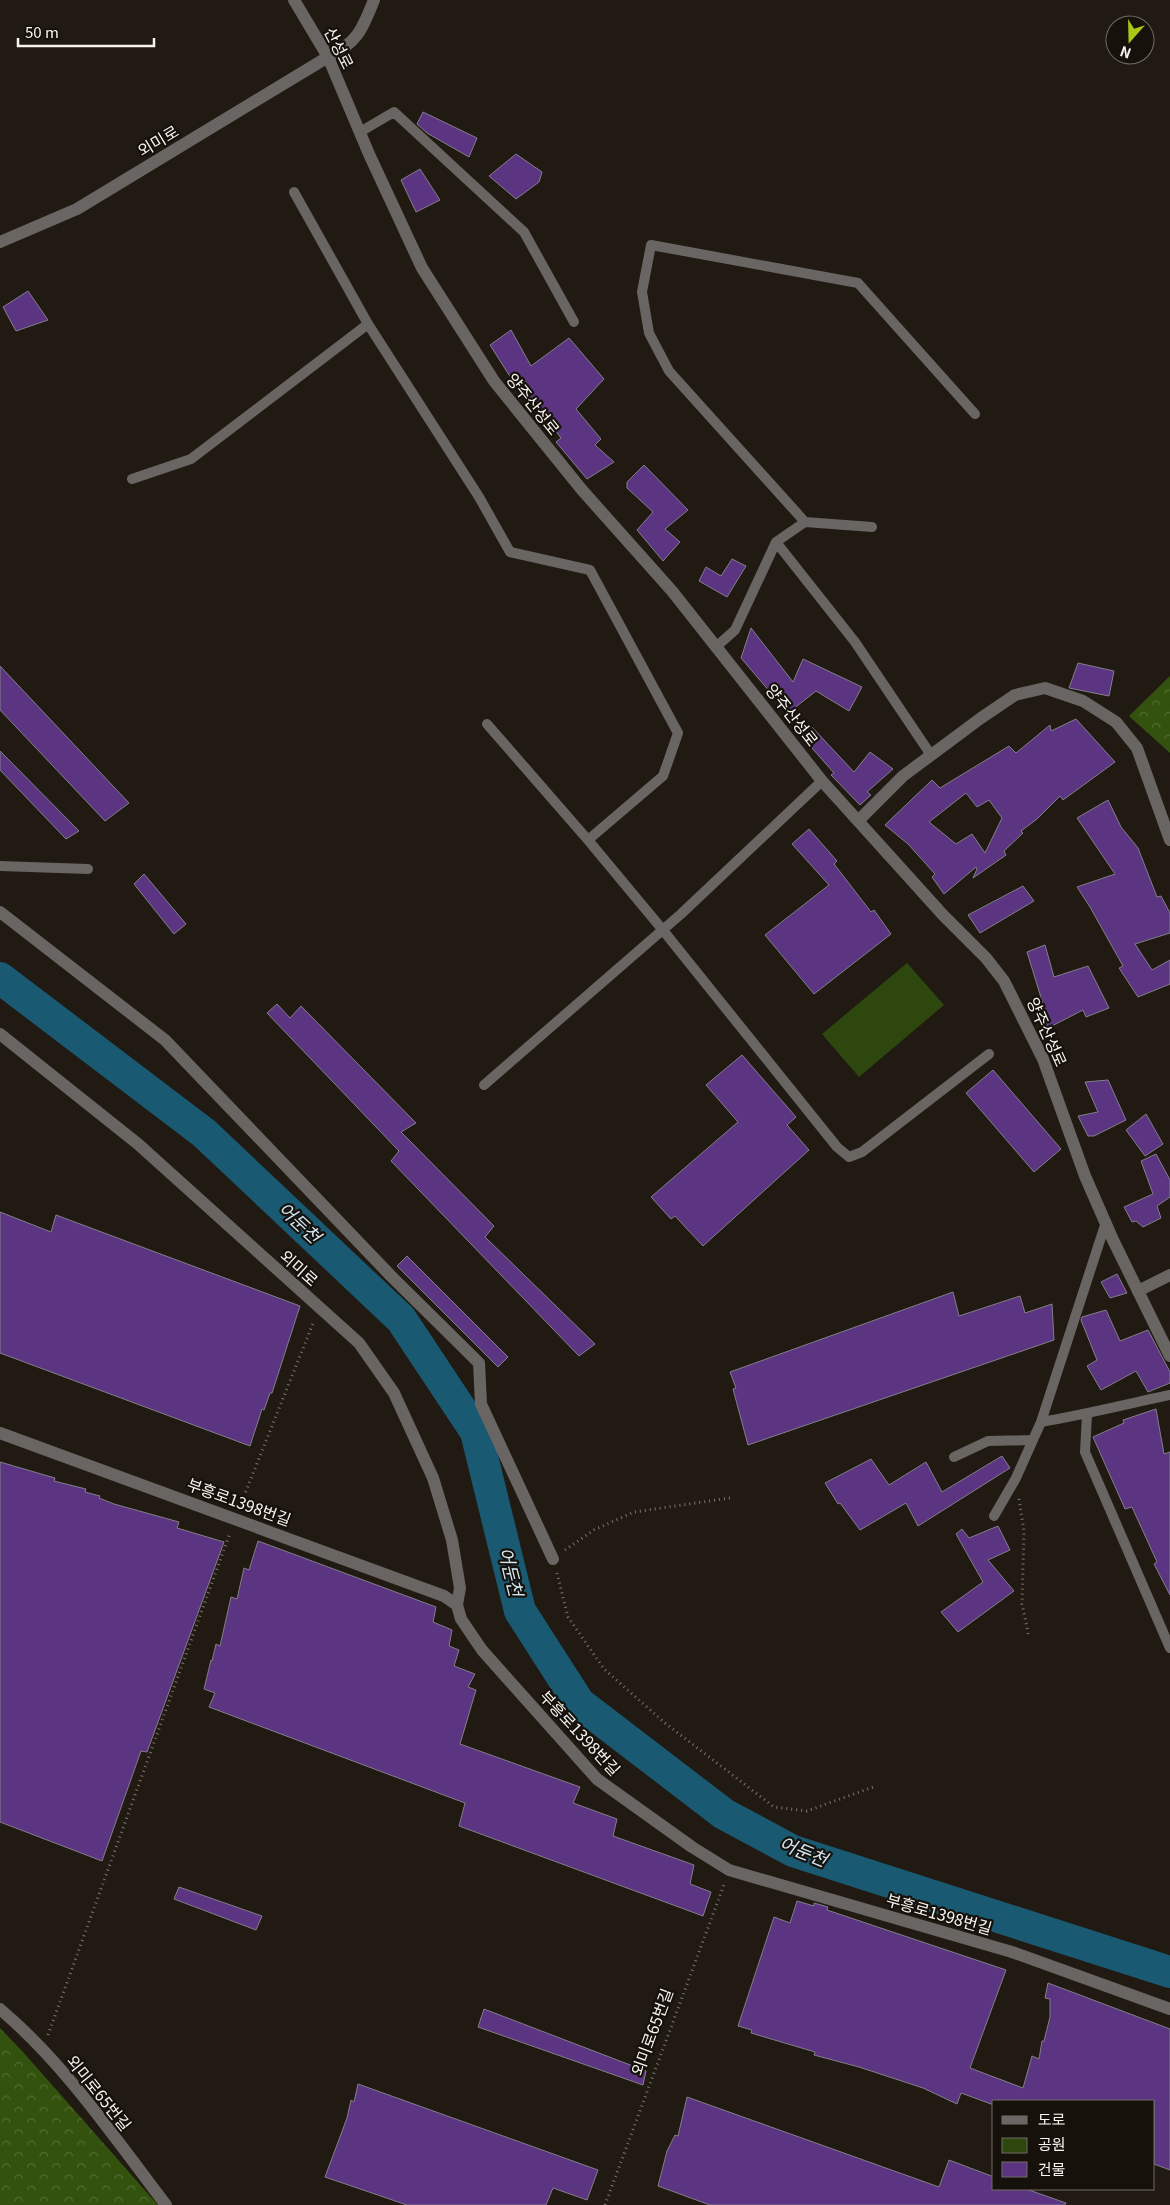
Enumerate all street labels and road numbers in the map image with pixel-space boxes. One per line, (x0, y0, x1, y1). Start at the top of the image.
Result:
street label: 산성로 (319, 22, 361, 73)
street label: 외미로 (132, 118, 183, 162)
street label: 양주산성로 (501, 367, 566, 440)
street label: 양주산성로 (761, 678, 825, 751)
street label: 양주산성로 (1022, 993, 1074, 1070)
street label: 외미로 (275, 1244, 324, 1291)
street label: 부흥로1398번길 (184, 1471, 295, 1531)
street label: 부흥로1398번길 (535, 1684, 627, 1780)
street label: 부흥로1398번길 (884, 1886, 995, 1940)
street label: 외미로65번길 (624, 1985, 678, 2079)
street label: 외미로65번길 (62, 2049, 138, 2135)

